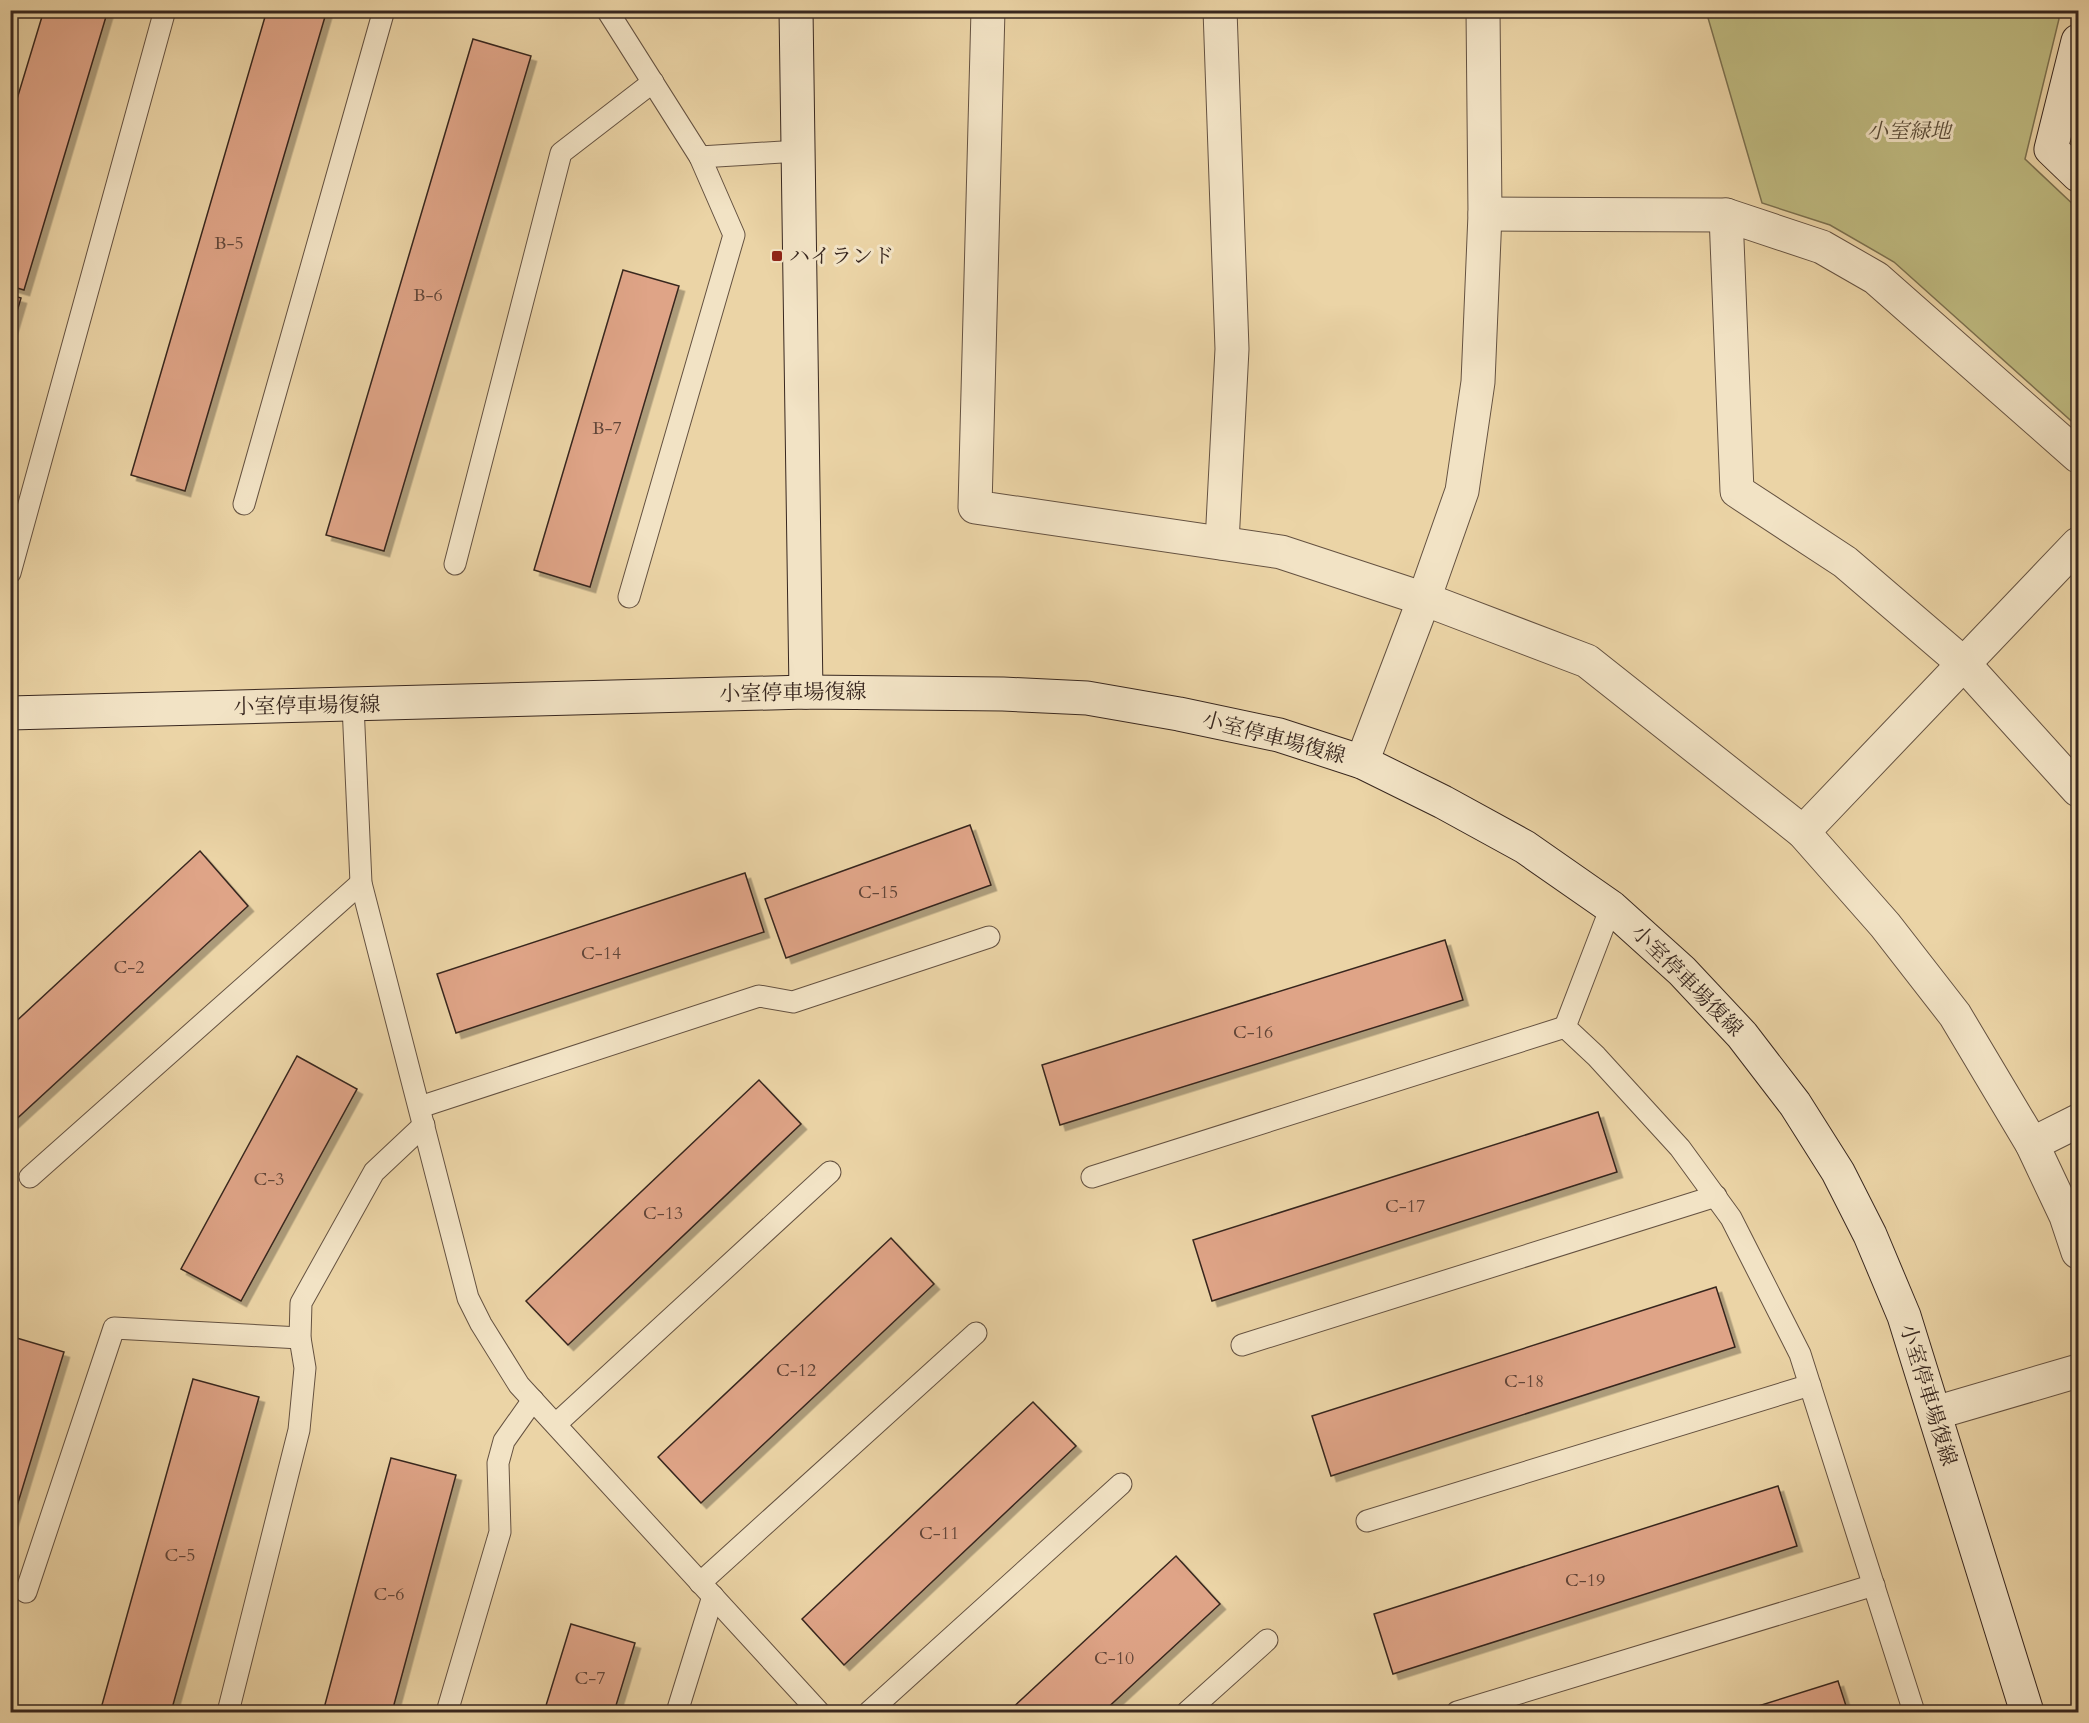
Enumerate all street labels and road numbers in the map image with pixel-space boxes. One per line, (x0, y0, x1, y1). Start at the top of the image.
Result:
street label: 小室停車場復線 (719, 677, 867, 709)
street label: 小室停車場復線 (233, 690, 381, 722)
street label: 小室停車場復線 (1199, 705, 1349, 771)
street label: 小室停車場復線 (1625, 919, 1749, 1043)
street label: 小室停車場復線 (1893, 1320, 1963, 1470)

